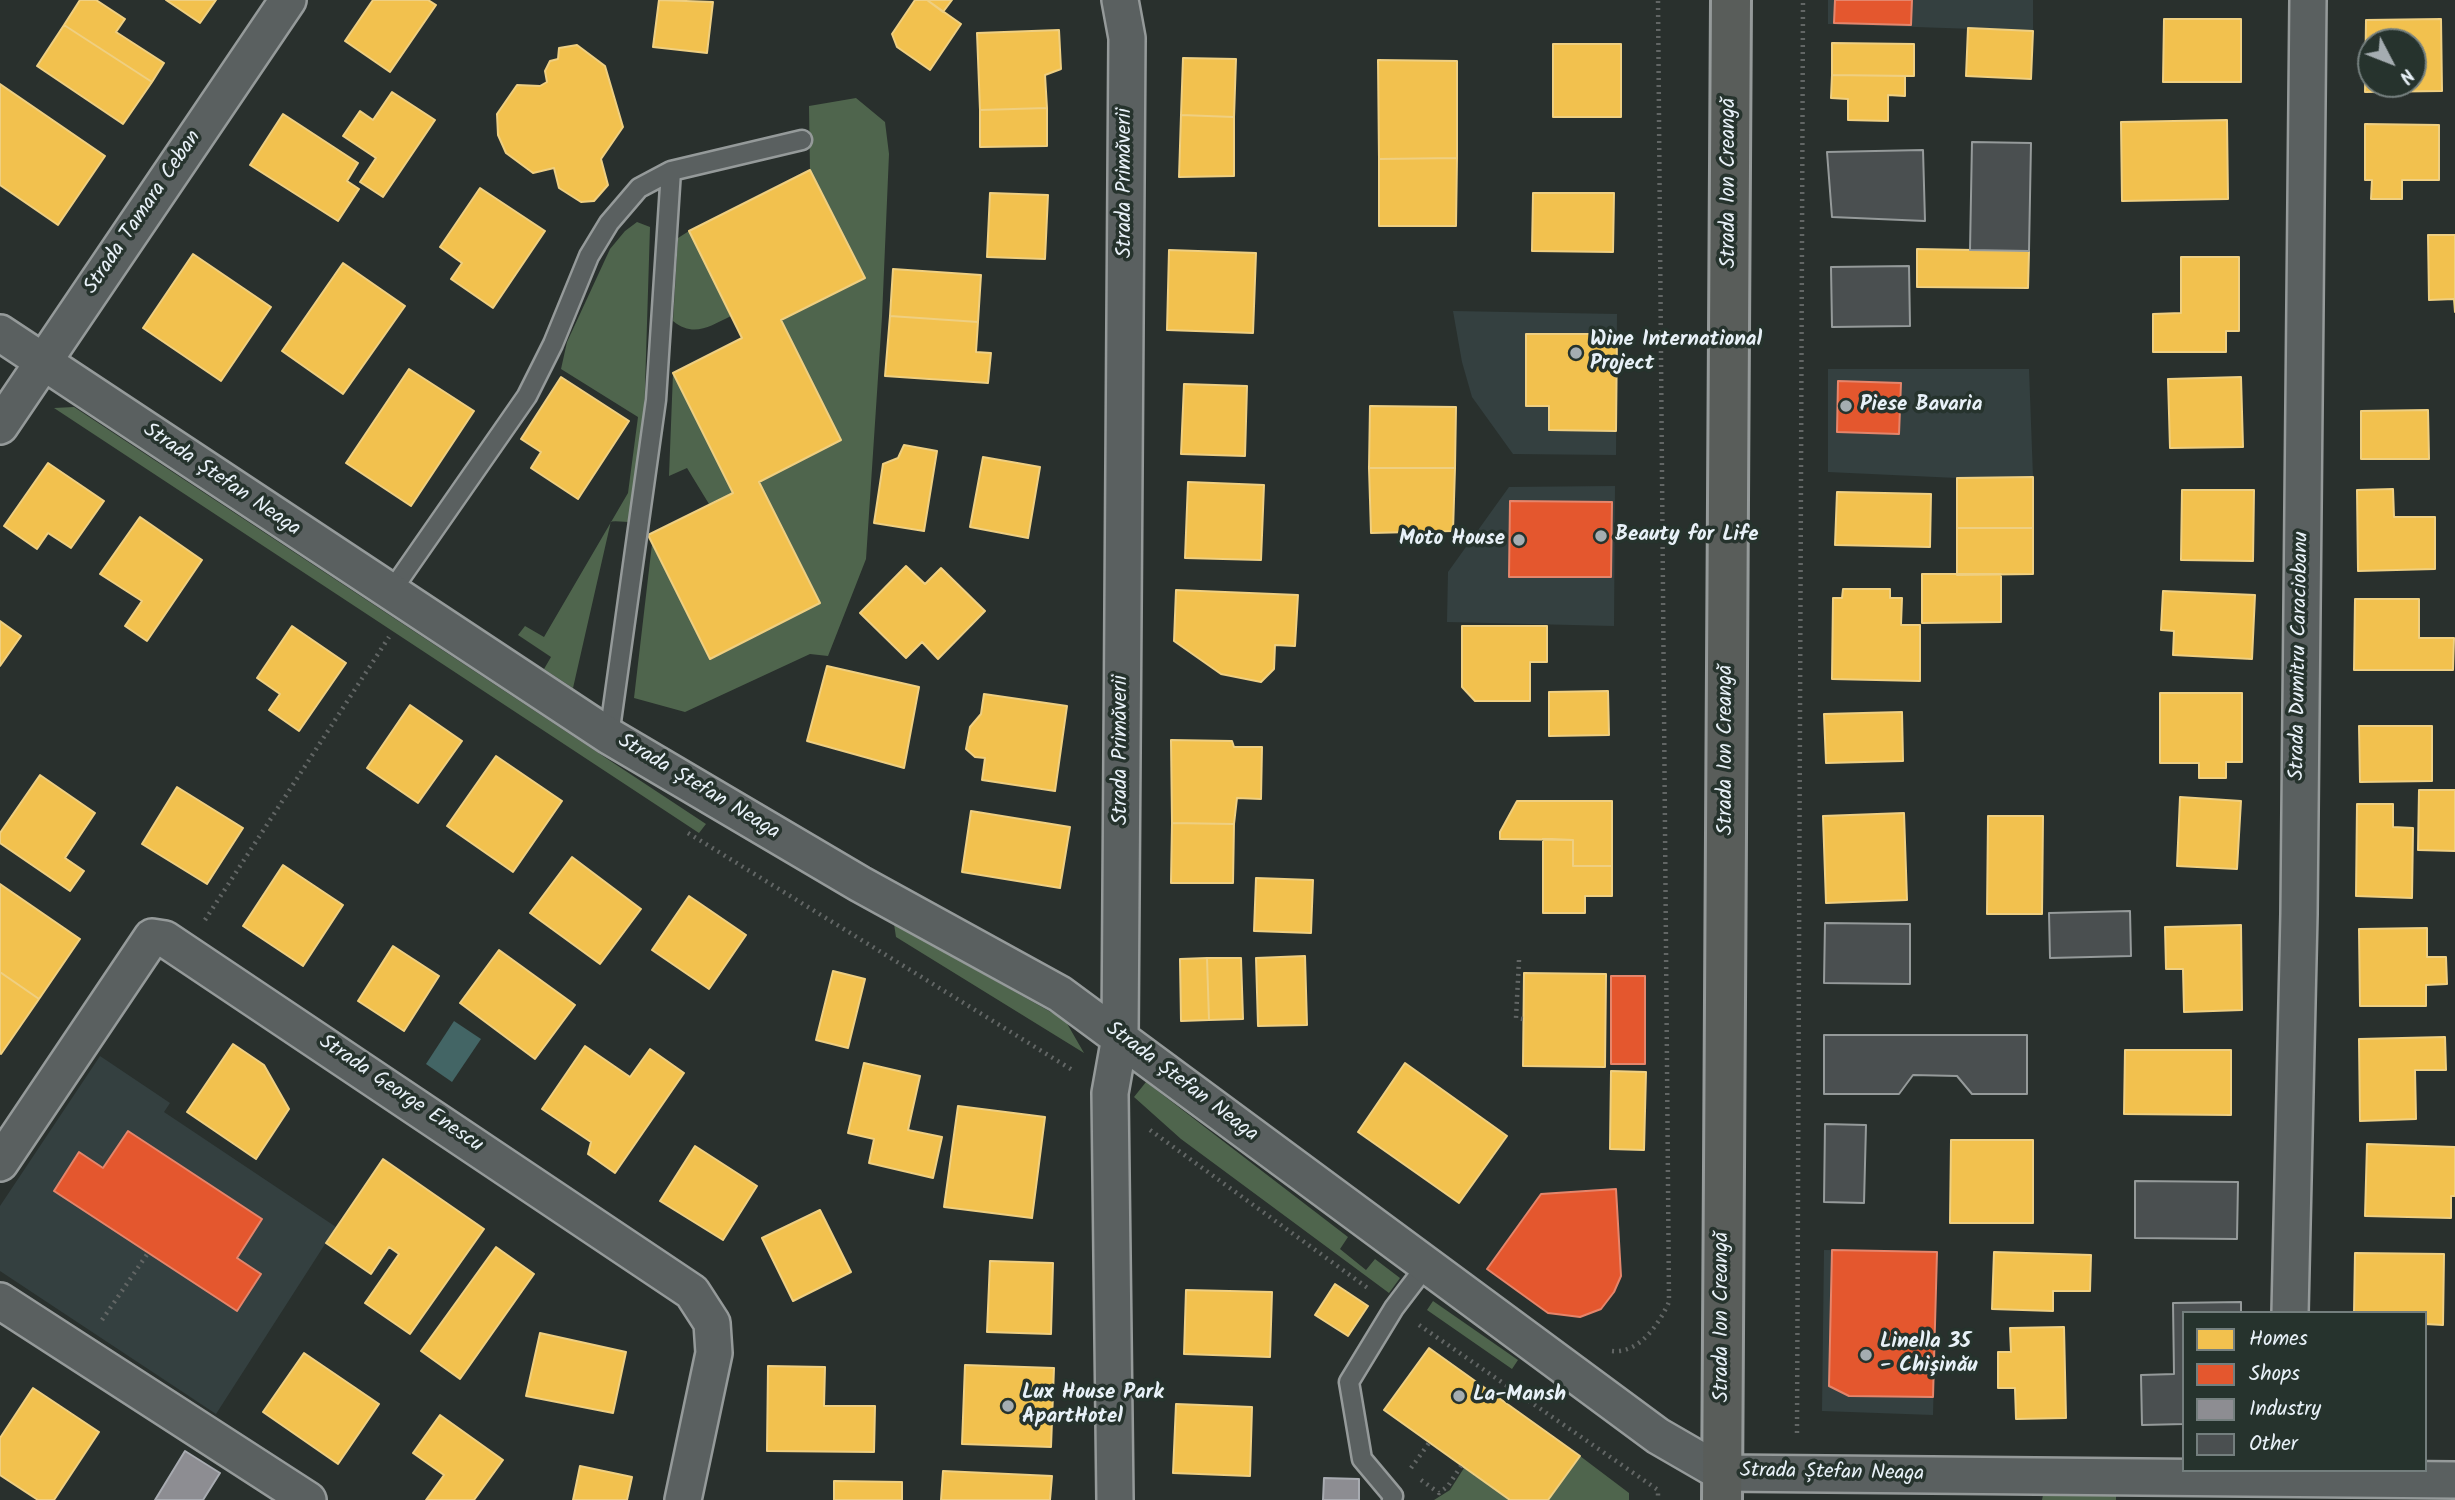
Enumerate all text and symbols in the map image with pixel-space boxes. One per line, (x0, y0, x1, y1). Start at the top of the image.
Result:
north arrow (2357, 28, 2427, 98)
text: N (2391, 61, 2421, 90)
street label: Strada Ion Creangă (1717, 98, 1743, 268)
street label: Strada Primăverii (1113, 108, 1139, 258)
street label: Strada Tamara Ceban (80, 126, 208, 300)
place label: Wine International Project (1590, 328, 1762, 378)
marker: Wine International Project (1568, 345, 1584, 361)
place label: Piese Bavaria (1860, 393, 1983, 419)
marker: Piese Bavaria (1838, 398, 1854, 414)
street label: Strada Ștefan Neaga (138, 419, 304, 543)
place label: Beauty for Life (1615, 523, 1758, 549)
place label: Moto House (1399, 527, 1505, 553)
marker: Beauty for Life (1593, 528, 1609, 544)
street label: Strada Dumitru Caraciobanu (2286, 531, 2316, 781)
marker: Moto House (1511, 532, 1527, 548)
street label: Strada Ion Creangă (1714, 665, 1740, 835)
street label: Strada Primăverii (1109, 675, 1135, 825)
street label: Strada Ștefan Neaga (612, 730, 784, 846)
street label: Strada Ștefan Neaga (1100, 1017, 1262, 1149)
street label: Strada George Enescu (313, 1031, 487, 1159)
street label: Strada Ion Creangă (1710, 1232, 1736, 1402)
legend (2182, 1311, 2427, 1472)
text: Homes (2249, 1323, 2308, 1356)
place label: Linella 35 - Chișinău (1880, 1330, 1977, 1380)
marker: Linella 35 - Chișinău (1858, 1347, 1874, 1363)
text: Shops (2249, 1358, 2300, 1391)
place label: Lux House Park ApartHotel (1022, 1381, 1163, 1431)
place label: La-Mansh (1473, 1383, 1566, 1409)
marker: La-Mansh (1451, 1388, 1467, 1404)
text: Industry (2249, 1393, 2321, 1426)
marker: Lux House Park ApartHotel (1000, 1398, 1016, 1414)
text: Other (2249, 1428, 2298, 1461)
street label: Strada Ștefan Neaga (1740, 1460, 1924, 1488)

